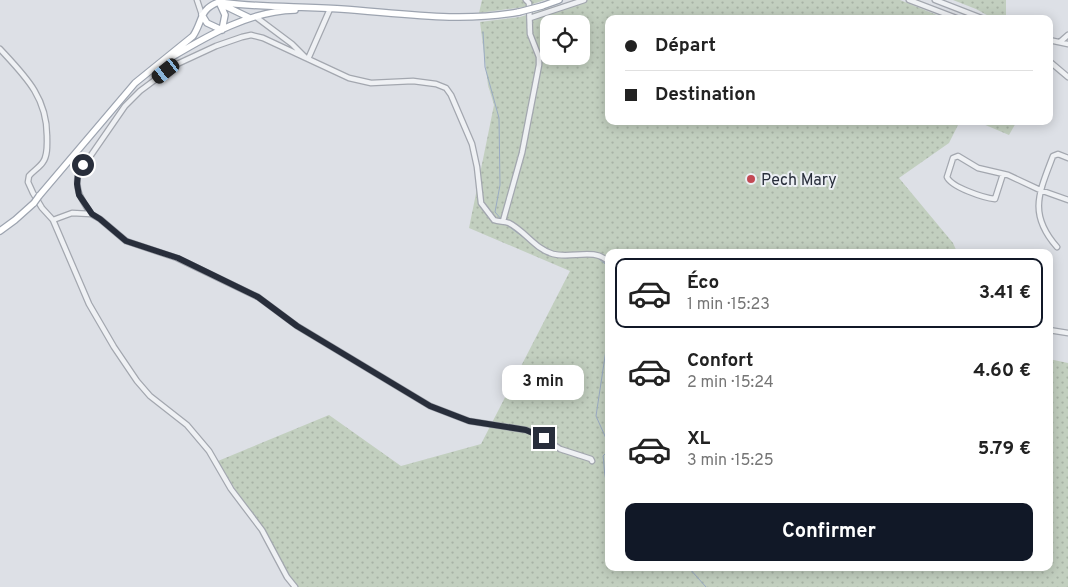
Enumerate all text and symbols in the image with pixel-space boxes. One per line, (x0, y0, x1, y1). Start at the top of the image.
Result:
map controls (540, 15, 590, 65)
button: locate (540, 15, 590, 65)
text: Départ (655, 34, 716, 58)
car (149, 56, 182, 86)
text: Destination (655, 83, 756, 107)
route start (72, 154, 94, 176)
place label: Pech Mary (761, 171, 837, 191)
marker: Pech Mary (745, 173, 757, 185)
icon: car (627, 271, 672, 316)
text: Éco (687, 271, 719, 295)
text: 3.41 € (979, 281, 1031, 305)
text: 1 min · 15:23 (687, 295, 770, 315)
icon: car (627, 349, 672, 394)
text: Confort (687, 349, 753, 373)
text: 4.60 € (973, 359, 1031, 383)
callout: 3 min (503, 366, 585, 400)
text: 3 min (522, 372, 564, 392)
text: 2 min · 15:24 (687, 373, 774, 393)
route end (533, 427, 555, 449)
icon: car (627, 427, 672, 472)
text: XL (687, 427, 710, 451)
text: 5.79 € (978, 437, 1031, 461)
text: 3 min · 15:25 (687, 451, 774, 471)
button: Confirmer (625, 503, 1033, 561)

